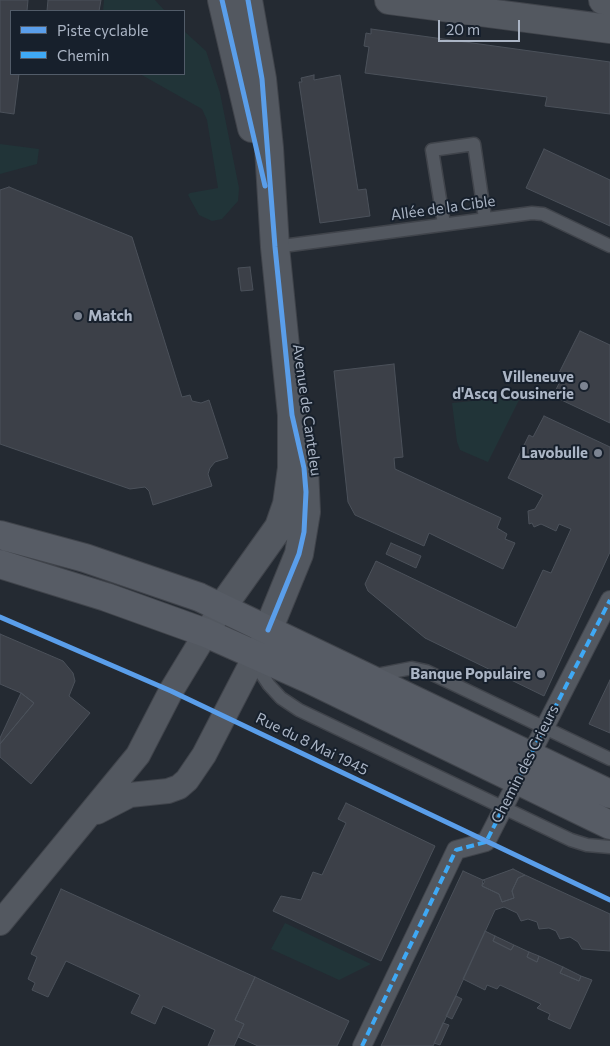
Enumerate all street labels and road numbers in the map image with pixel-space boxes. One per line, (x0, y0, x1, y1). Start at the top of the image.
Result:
street label: Allée de la Cible (390, 192, 496, 224)
street label: Avenue de Canteleu (289, 343, 325, 477)
street label: Chemin des Crieurs (487, 702, 563, 826)
street label: Rue du 8 Mai 1945 (253, 709, 371, 779)

